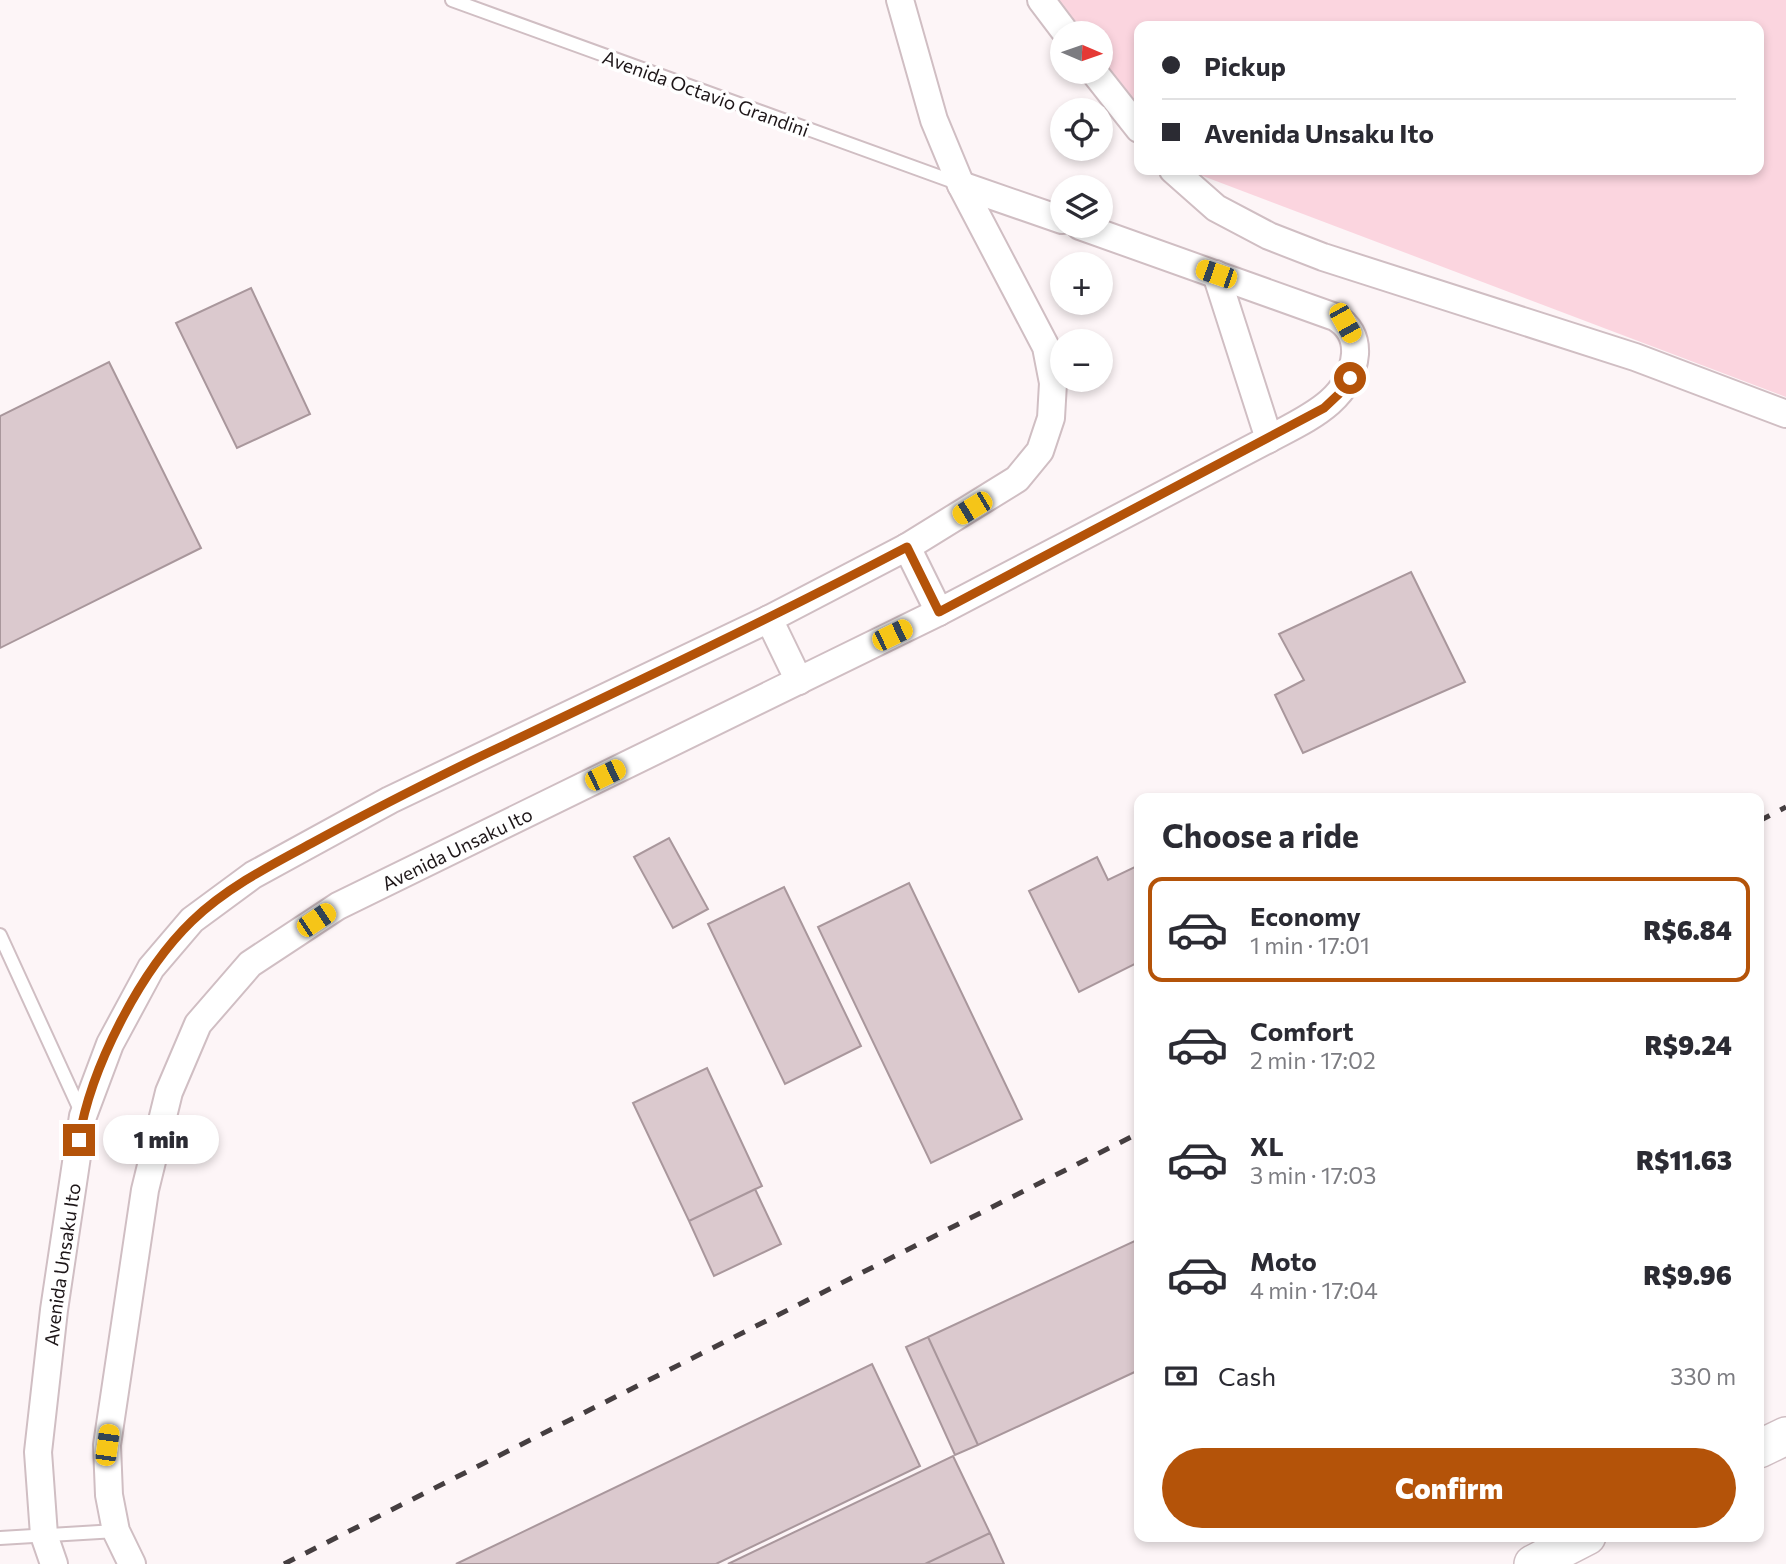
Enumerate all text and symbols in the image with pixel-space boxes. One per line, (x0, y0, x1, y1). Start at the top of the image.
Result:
north arrow (1050, 21, 1113, 84)
map controls (1050, 21, 1113, 392)
street label: Avenida Octavio Grandini (600, 45, 812, 141)
text: Pickup (1204, 50, 1286, 81)
button: locate (1050, 98, 1113, 161)
text: Avenida Unsaku Ito (1204, 117, 1434, 148)
button: layers (1050, 175, 1113, 238)
button: + (1050, 252, 1113, 315)
car (1193, 257, 1240, 291)
car (1326, 300, 1365, 346)
button: − (1050, 329, 1113, 392)
route start (1334, 362, 1366, 394)
car (949, 488, 996, 528)
car (869, 616, 916, 654)
car (582, 756, 629, 794)
street label: Avenida Unsaku Ito (378, 801, 536, 894)
text: Choose a ride (1162, 815, 1359, 855)
icon: car (1166, 898, 1229, 961)
car (293, 900, 340, 940)
text: Economy (1250, 900, 1361, 931)
text: R$6.84 (1643, 914, 1732, 945)
text: 1 min · 17:01 (1250, 931, 1370, 959)
icon: car (1166, 1013, 1229, 1076)
text: Comfort (1250, 1015, 1353, 1046)
text: R$9.24 (1645, 1029, 1732, 1060)
text: 2 min · 17:02 (1250, 1046, 1376, 1074)
callout: 1 min (104, 1116, 219, 1164)
route end (63, 1124, 95, 1156)
text: 1 min (133, 1125, 189, 1153)
icon: car (1166, 1128, 1229, 1191)
text: XL (1250, 1130, 1284, 1161)
text: R$11.63 (1636, 1144, 1732, 1175)
text: 3 min · 17:03 (1250, 1161, 1376, 1189)
street label: Avenida Unsaku Ito (39, 1181, 84, 1347)
icon: car (1166, 1243, 1229, 1306)
text: Moto (1250, 1245, 1317, 1276)
text: R$9.96 (1643, 1259, 1732, 1290)
text: 4 min · 17:04 (1250, 1276, 1378, 1304)
icon: cash (1162, 1357, 1200, 1395)
text: Cash (1218, 1360, 1276, 1391)
text: 330 m (1670, 1362, 1736, 1390)
car (94, 1423, 121, 1467)
button: Confirm (1162, 1448, 1736, 1528)

